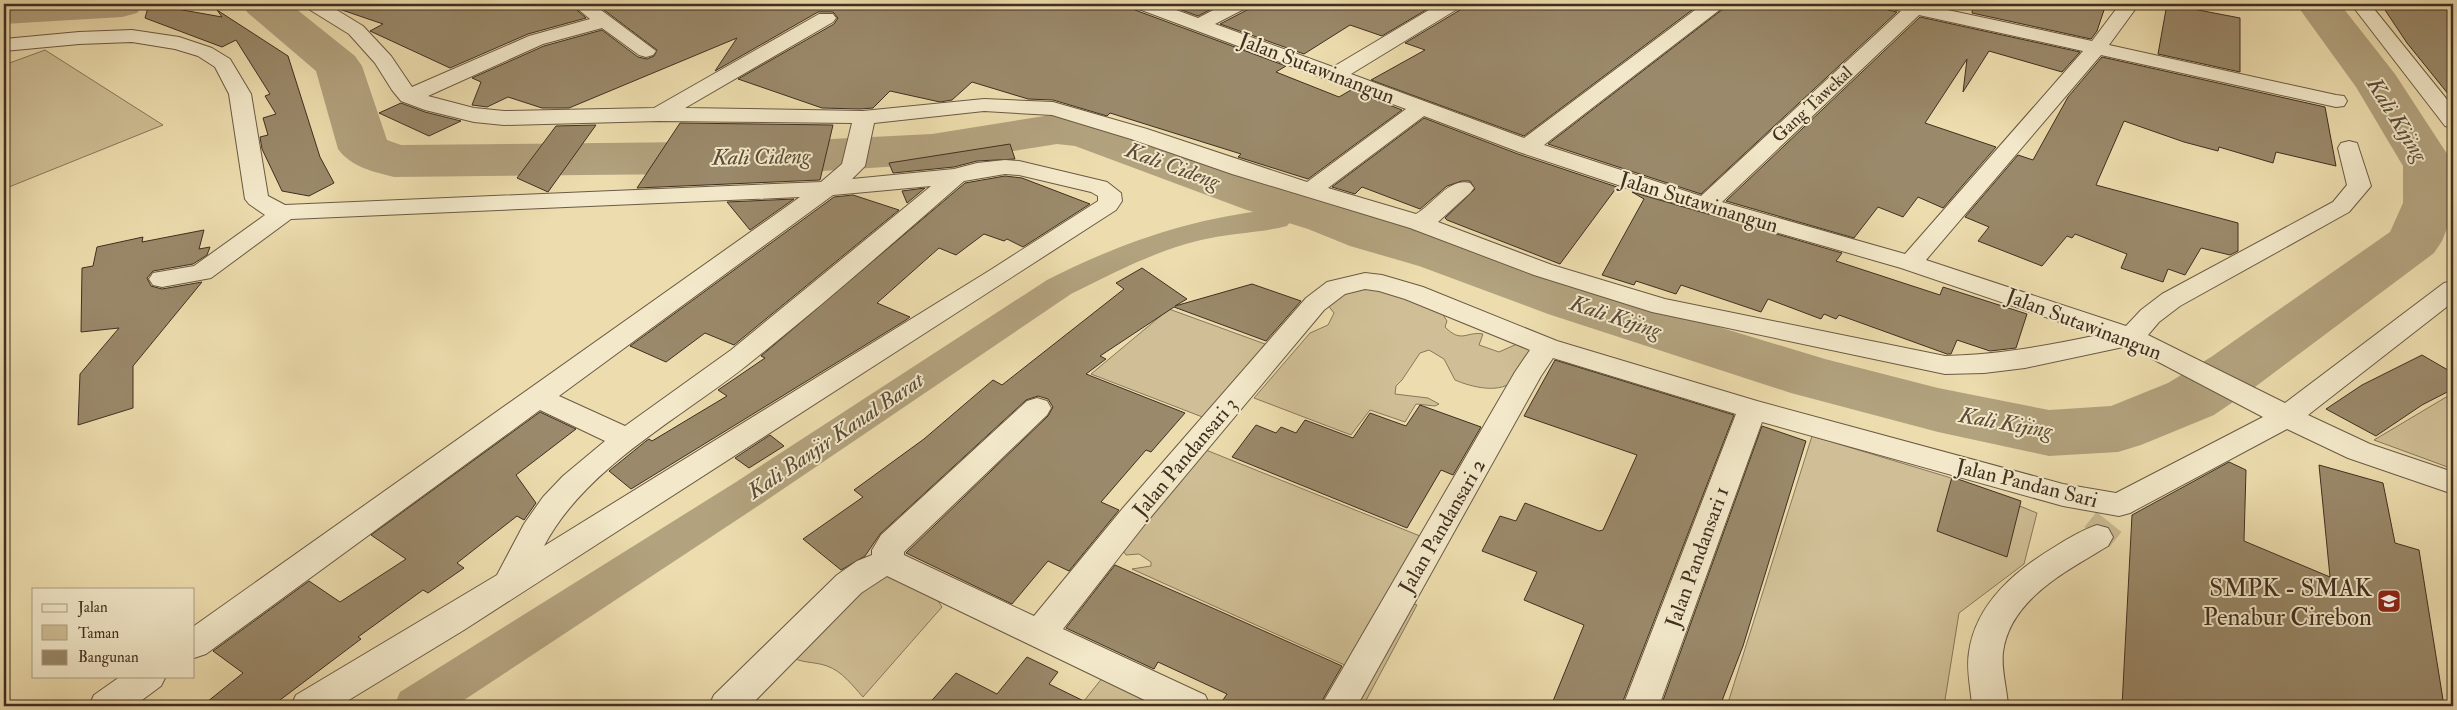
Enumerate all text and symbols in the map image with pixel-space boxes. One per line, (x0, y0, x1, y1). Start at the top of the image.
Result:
street label: Jalan Sutawinangun (1234, 26, 1399, 111)
street label: Gang Tawekal (1767, 61, 1858, 148)
water label: Kali Kijing (2360, 71, 2434, 167)
water label: Kali Cideng (1121, 136, 1224, 196)
water label: Kali Cideng (711, 142, 811, 172)
street label: Jalan Sutawinangun (1615, 165, 1782, 239)
street label: Jalan Sutawinangun (2001, 282, 2166, 367)
water label: Kali Kijing (1566, 289, 1665, 345)
water label: Kali Banjir Kanal Barat (741, 365, 931, 506)
street label: Jalan Pandansari 3 (1127, 392, 1244, 524)
water label: Kali Kijing (1956, 401, 2055, 445)
street label: Jalan Pandan Sari (1952, 453, 2101, 514)
street label: Jalan Pandansari 2 (1392, 454, 1492, 599)
street label: Jalan Pandansari 1 (1659, 483, 1735, 632)
place label: SMPK - SMAK Penabur Cirebon (2203, 573, 2373, 633)
legend (32, 588, 195, 678)
school or university icon: SMPK - SMAK Penabur Cirebon (2376, 588, 2402, 614)
text: Jalan (77, 598, 108, 618)
text: Taman (78, 624, 119, 643)
text: Bangunan (78, 648, 139, 667)

